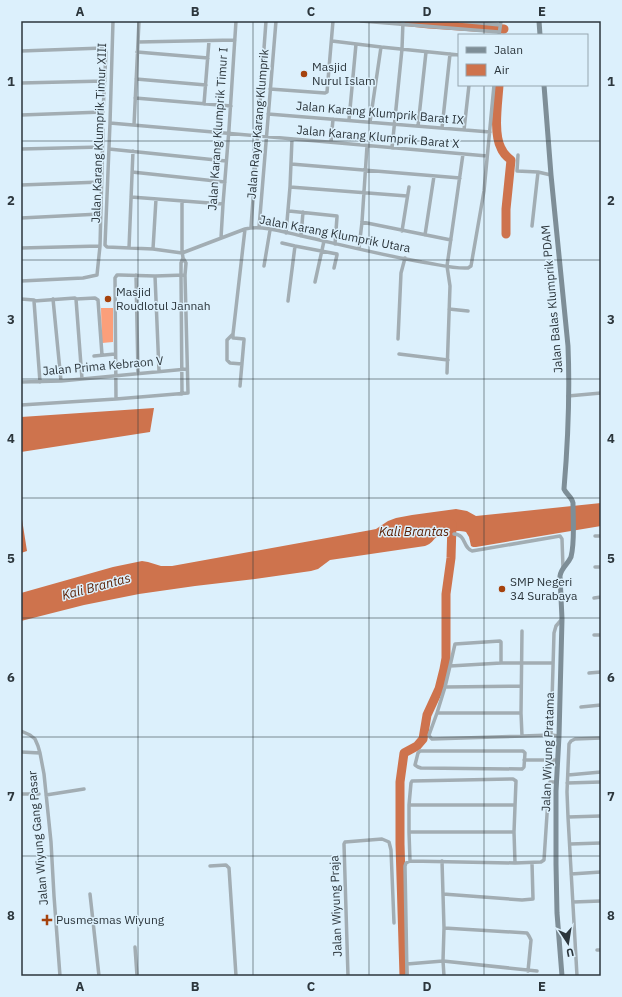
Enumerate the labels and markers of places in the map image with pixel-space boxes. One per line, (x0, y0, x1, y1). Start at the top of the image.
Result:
place label: Masjid Nurul Islam (312, 59, 375, 88)
marker: Masjid Nurul Islam (299, 69, 309, 79)
place label: Masjid Roudlotul Jannah (116, 284, 211, 313)
marker: Masjid Roudlotul Jannah (103, 294, 113, 304)
place label: SMP Negeri 34 Surabaya (510, 574, 578, 603)
marker: SMP Negeri 34 Surabaya (497, 584, 507, 594)
place label: Pusmesmas Wiyung (56, 912, 165, 927)
marker: Pusmesmas Wiyung (41, 914, 53, 926)

